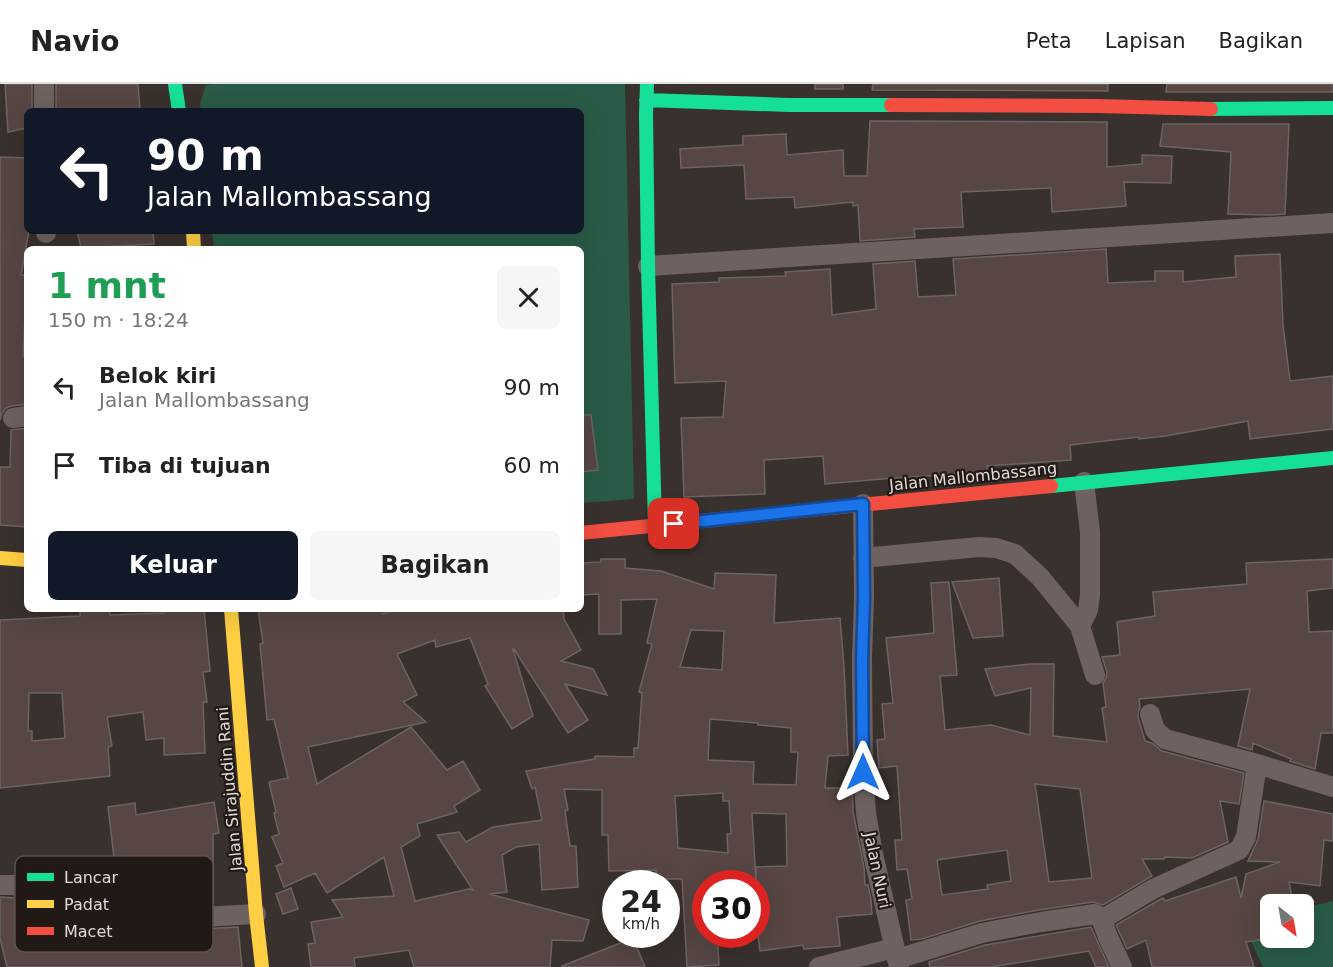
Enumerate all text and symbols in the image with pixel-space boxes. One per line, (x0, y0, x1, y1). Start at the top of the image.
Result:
text: Navio (30, 25, 119, 58)
text: Peta (1026, 29, 1072, 53)
text: Lapisan (1105, 29, 1186, 53)
text: Bagikan (1219, 29, 1303, 53)
text: 90 m (147, 131, 264, 180)
icon: left (48, 132, 126, 210)
text: Jalan Mallombassang (147, 181, 432, 212)
text: 1 mnt (48, 265, 166, 306)
button: close (497, 266, 560, 329)
text: 150 m · 18:24 (48, 308, 189, 332)
text: Belok kiri (99, 363, 216, 388)
icon: left (48, 371, 81, 404)
text: 90 m (504, 375, 560, 400)
text: Jalan Mallombassang (99, 388, 310, 412)
icon: arrive (48, 449, 81, 482)
text: Tiba di tujuan (99, 453, 271, 478)
text: 60 m (504, 453, 560, 478)
street label: Jalan Mallombassang (887, 458, 1058, 495)
pin (648, 498, 699, 549)
icon: arrive (657, 507, 690, 540)
button: Keluar (48, 531, 298, 600)
button: Bagikan (310, 531, 560, 600)
street label: Jalan Sirajuddin Rani (213, 706, 246, 873)
position arrow (831, 740, 895, 804)
street label: Jalan Nuri (860, 829, 895, 910)
legend (15, 856, 213, 952)
text: Lancar (64, 868, 118, 887)
speed limit sign: 30 (692, 870, 770, 948)
text: 24 (620, 884, 662, 919)
north arrow (1260, 894, 1314, 948)
map controls (1260, 894, 1314, 948)
text: Padat (64, 895, 109, 914)
text: km/h (622, 915, 660, 933)
text: Macet (64, 922, 113, 941)

